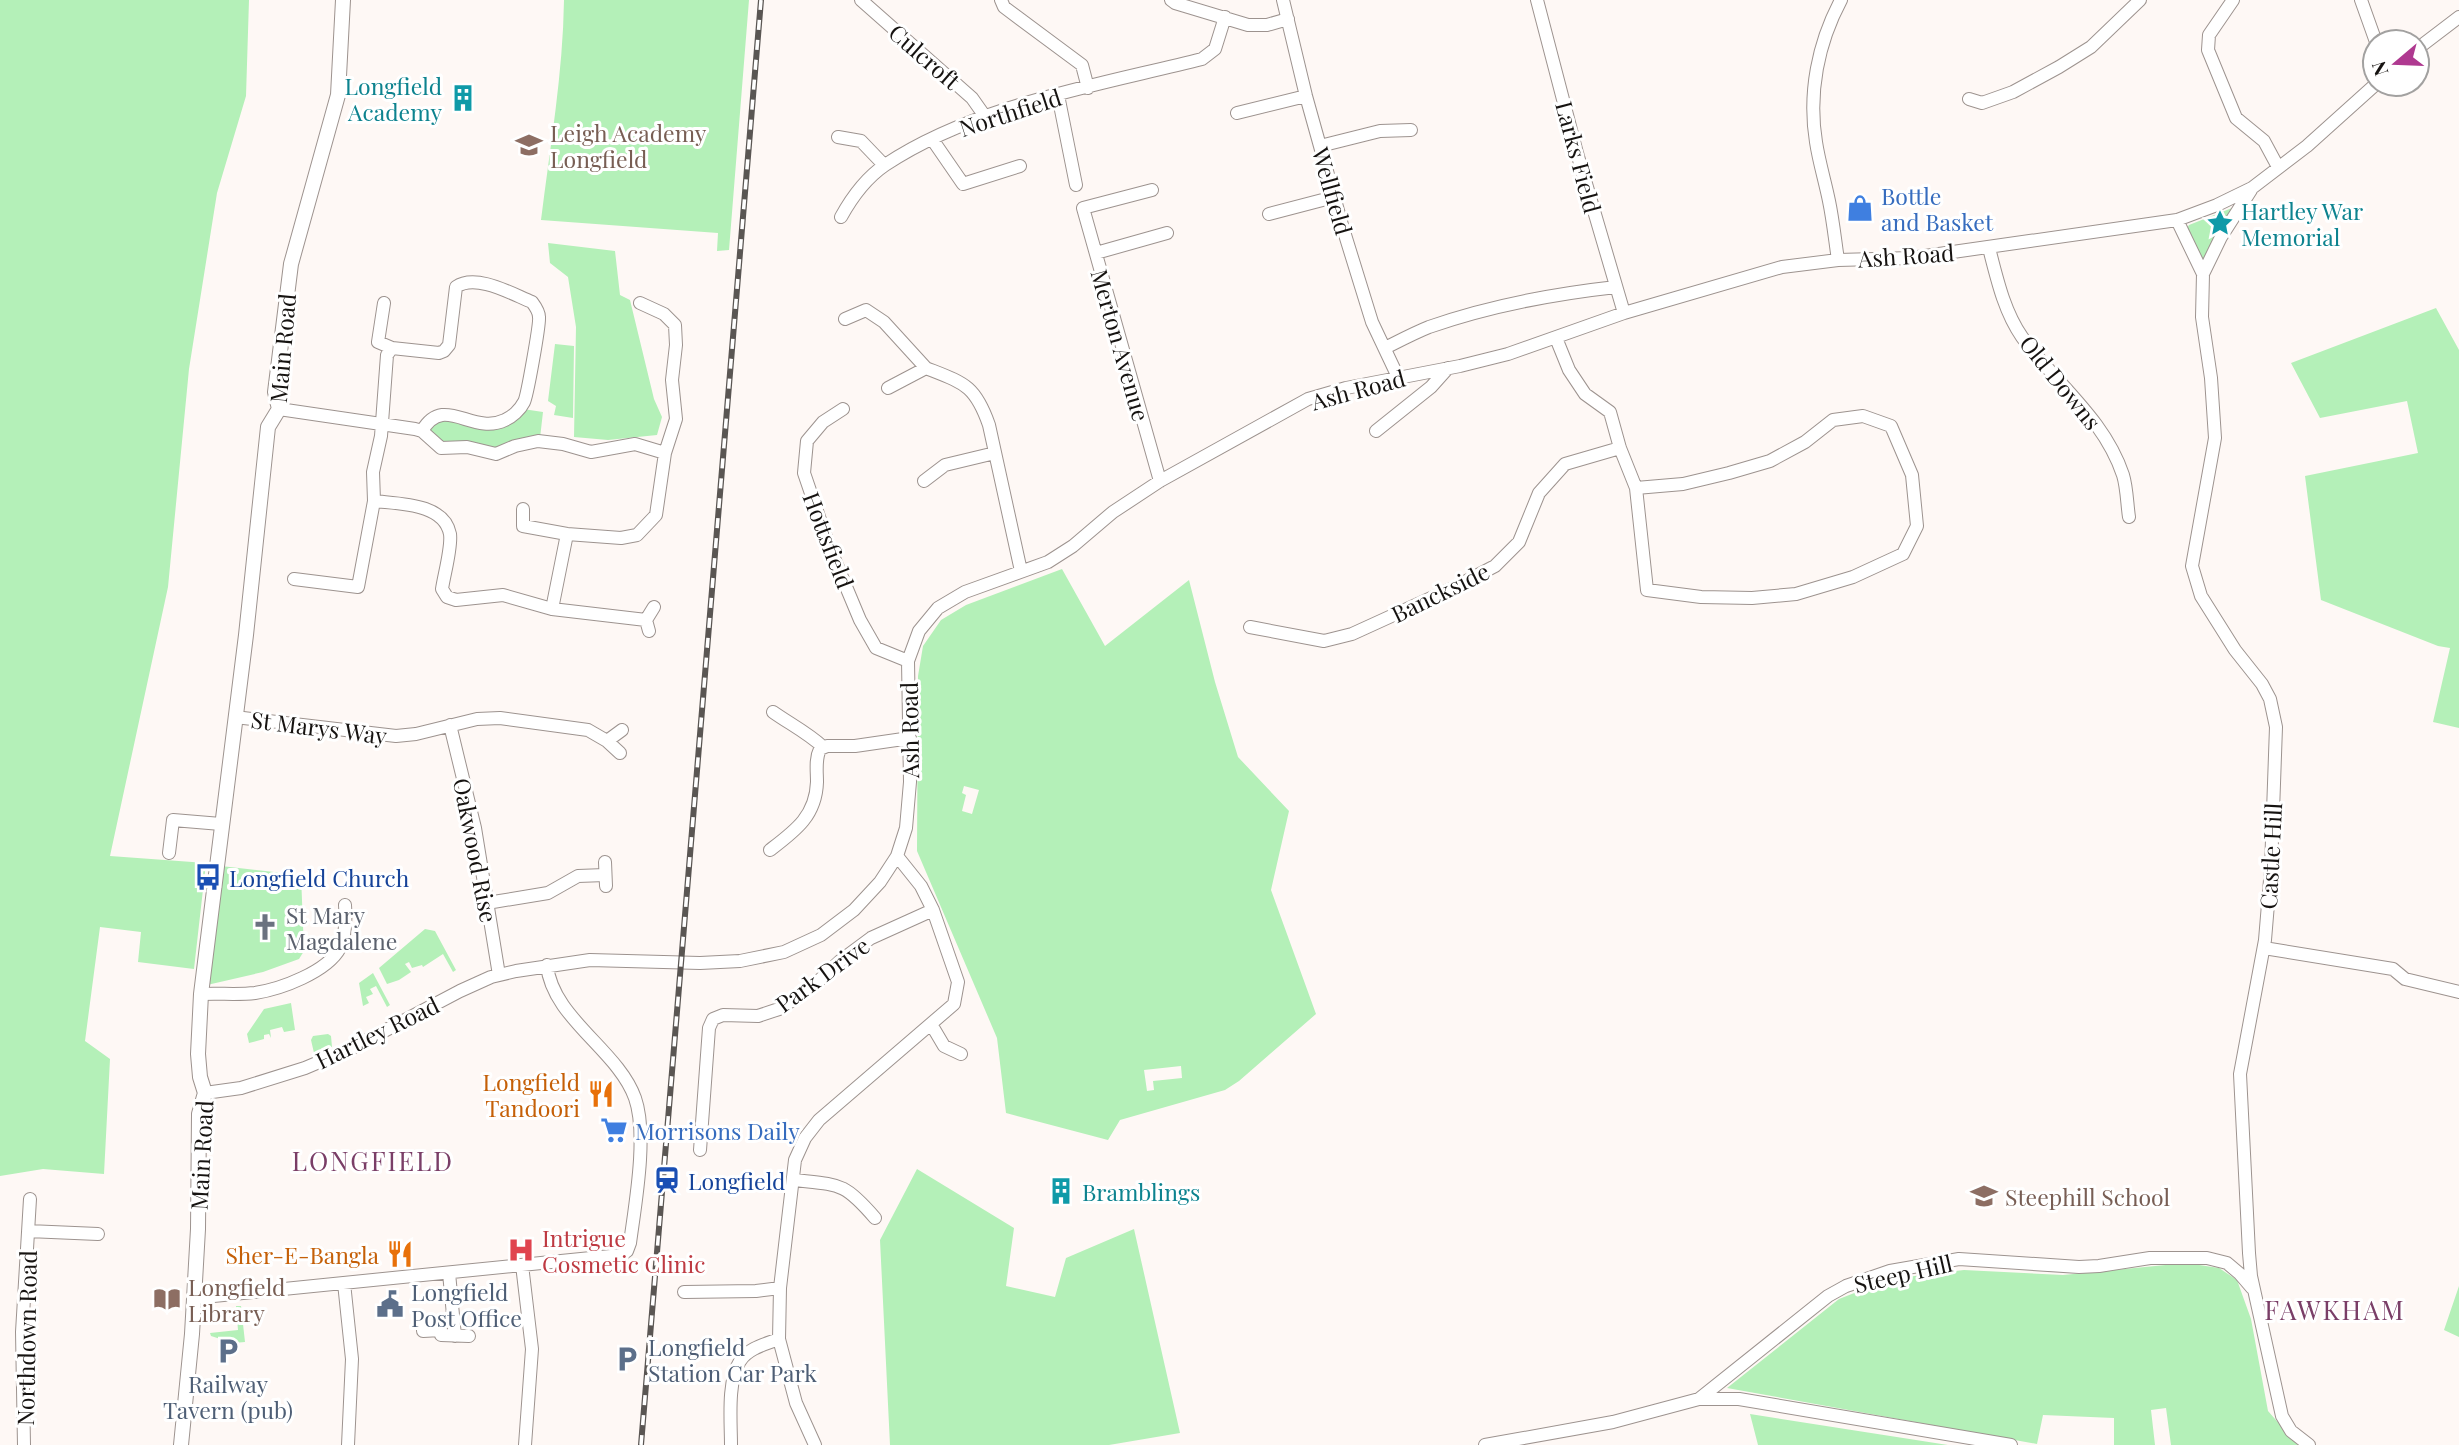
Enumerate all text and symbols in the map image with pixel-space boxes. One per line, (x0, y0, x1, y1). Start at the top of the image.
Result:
street label: Culcroft (883, 16, 968, 96)
north arrow (2361, 28, 2431, 98)
text: N (2364, 58, 2394, 80)
place label: Longfield Academy (345, 70, 442, 127)
street label: Northfield (955, 81, 1065, 143)
building icon: Longfield Academy (448, 83, 478, 113)
street label: Larks Field (1549, 98, 1609, 216)
place label: Leigh Academy Longfield (550, 117, 707, 174)
school or university icon: Leigh Academy Longfield (514, 130, 544, 160)
street label: Wellfield (1305, 143, 1360, 238)
place label: Bottle and Basket (1881, 180, 1994, 237)
shop icon: Bottle and Basket (1845, 193, 1875, 223)
place label: Hartley War Memorial (2241, 195, 2363, 252)
place icon: Hartley War Memorial (2205, 208, 2235, 238)
street label: Ash Road (1856, 236, 1955, 274)
street label: Merton Avenue (1084, 265, 1158, 425)
street label: Main Road (262, 292, 302, 404)
street label: Old Downs (2013, 328, 2109, 436)
street label: Ash Road (1306, 362, 1409, 417)
street label: Hottsfield (796, 487, 862, 593)
street label: Banckside (1386, 555, 1494, 629)
street label: Ash Road (893, 682, 925, 779)
street label: St Marys Way (249, 703, 389, 751)
street label: Oakwood Rise (447, 775, 505, 925)
street label: Castle Hill (2252, 801, 2288, 910)
bus stop icon: Longfield Church (193, 862, 223, 892)
place label: Longfield Church (229, 862, 410, 893)
place label: St Mary Magdalene (286, 899, 397, 956)
church icon: St Mary Magdalene (250, 912, 280, 942)
street label: Park Drive (769, 929, 875, 1019)
street label: Hartley Road (310, 989, 444, 1075)
place label: Longfield Tandoori (483, 1066, 580, 1123)
restaurant icon: Longfield Tandoori (586, 1079, 616, 1109)
street label: Main Road (183, 1099, 219, 1211)
supermarket icon: Morrisons Daily (599, 1115, 629, 1145)
place label: Morrisons Daily (635, 1115, 800, 1146)
district label: LONGFIELD (292, 1143, 454, 1178)
station icon: Longfield (652, 1165, 682, 1195)
place label: Longfield (688, 1165, 785, 1196)
building icon: Bramblings (1046, 1176, 1076, 1206)
place label: Bramblings (1082, 1176, 1200, 1207)
school or university icon: Steephill School (1969, 1181, 1999, 1211)
place label: Steephill School (2005, 1181, 2170, 1212)
place label: Intrigue Cosmetic Clinic (542, 1222, 705, 1279)
hospital icon: Intrigue Cosmetic Clinic (506, 1235, 536, 1265)
place label: Sher-E-Bangla (225, 1239, 380, 1270)
restaurant icon: Sher-E-Bangla (385, 1239, 415, 1269)
street label: Steep Hill (1851, 1247, 1956, 1299)
street label: Northdown Road (9, 1250, 43, 1426)
place label: Longfield Library (188, 1271, 285, 1328)
place label: Longfield Post Office (411, 1276, 522, 1333)
library icon: Longfield Library (152, 1284, 182, 1314)
public building icon: Longfield Post Office (375, 1289, 405, 1319)
district label: FAWKHAM (2264, 1292, 2406, 1327)
place label: Longfield Station Car Park (648, 1331, 817, 1388)
parking icon: Railway Tavern (pub) (213, 1336, 243, 1366)
parking icon: Longfield Station Car Park (612, 1344, 642, 1374)
place label: Railway Tavern (pub) (163, 1368, 293, 1425)

